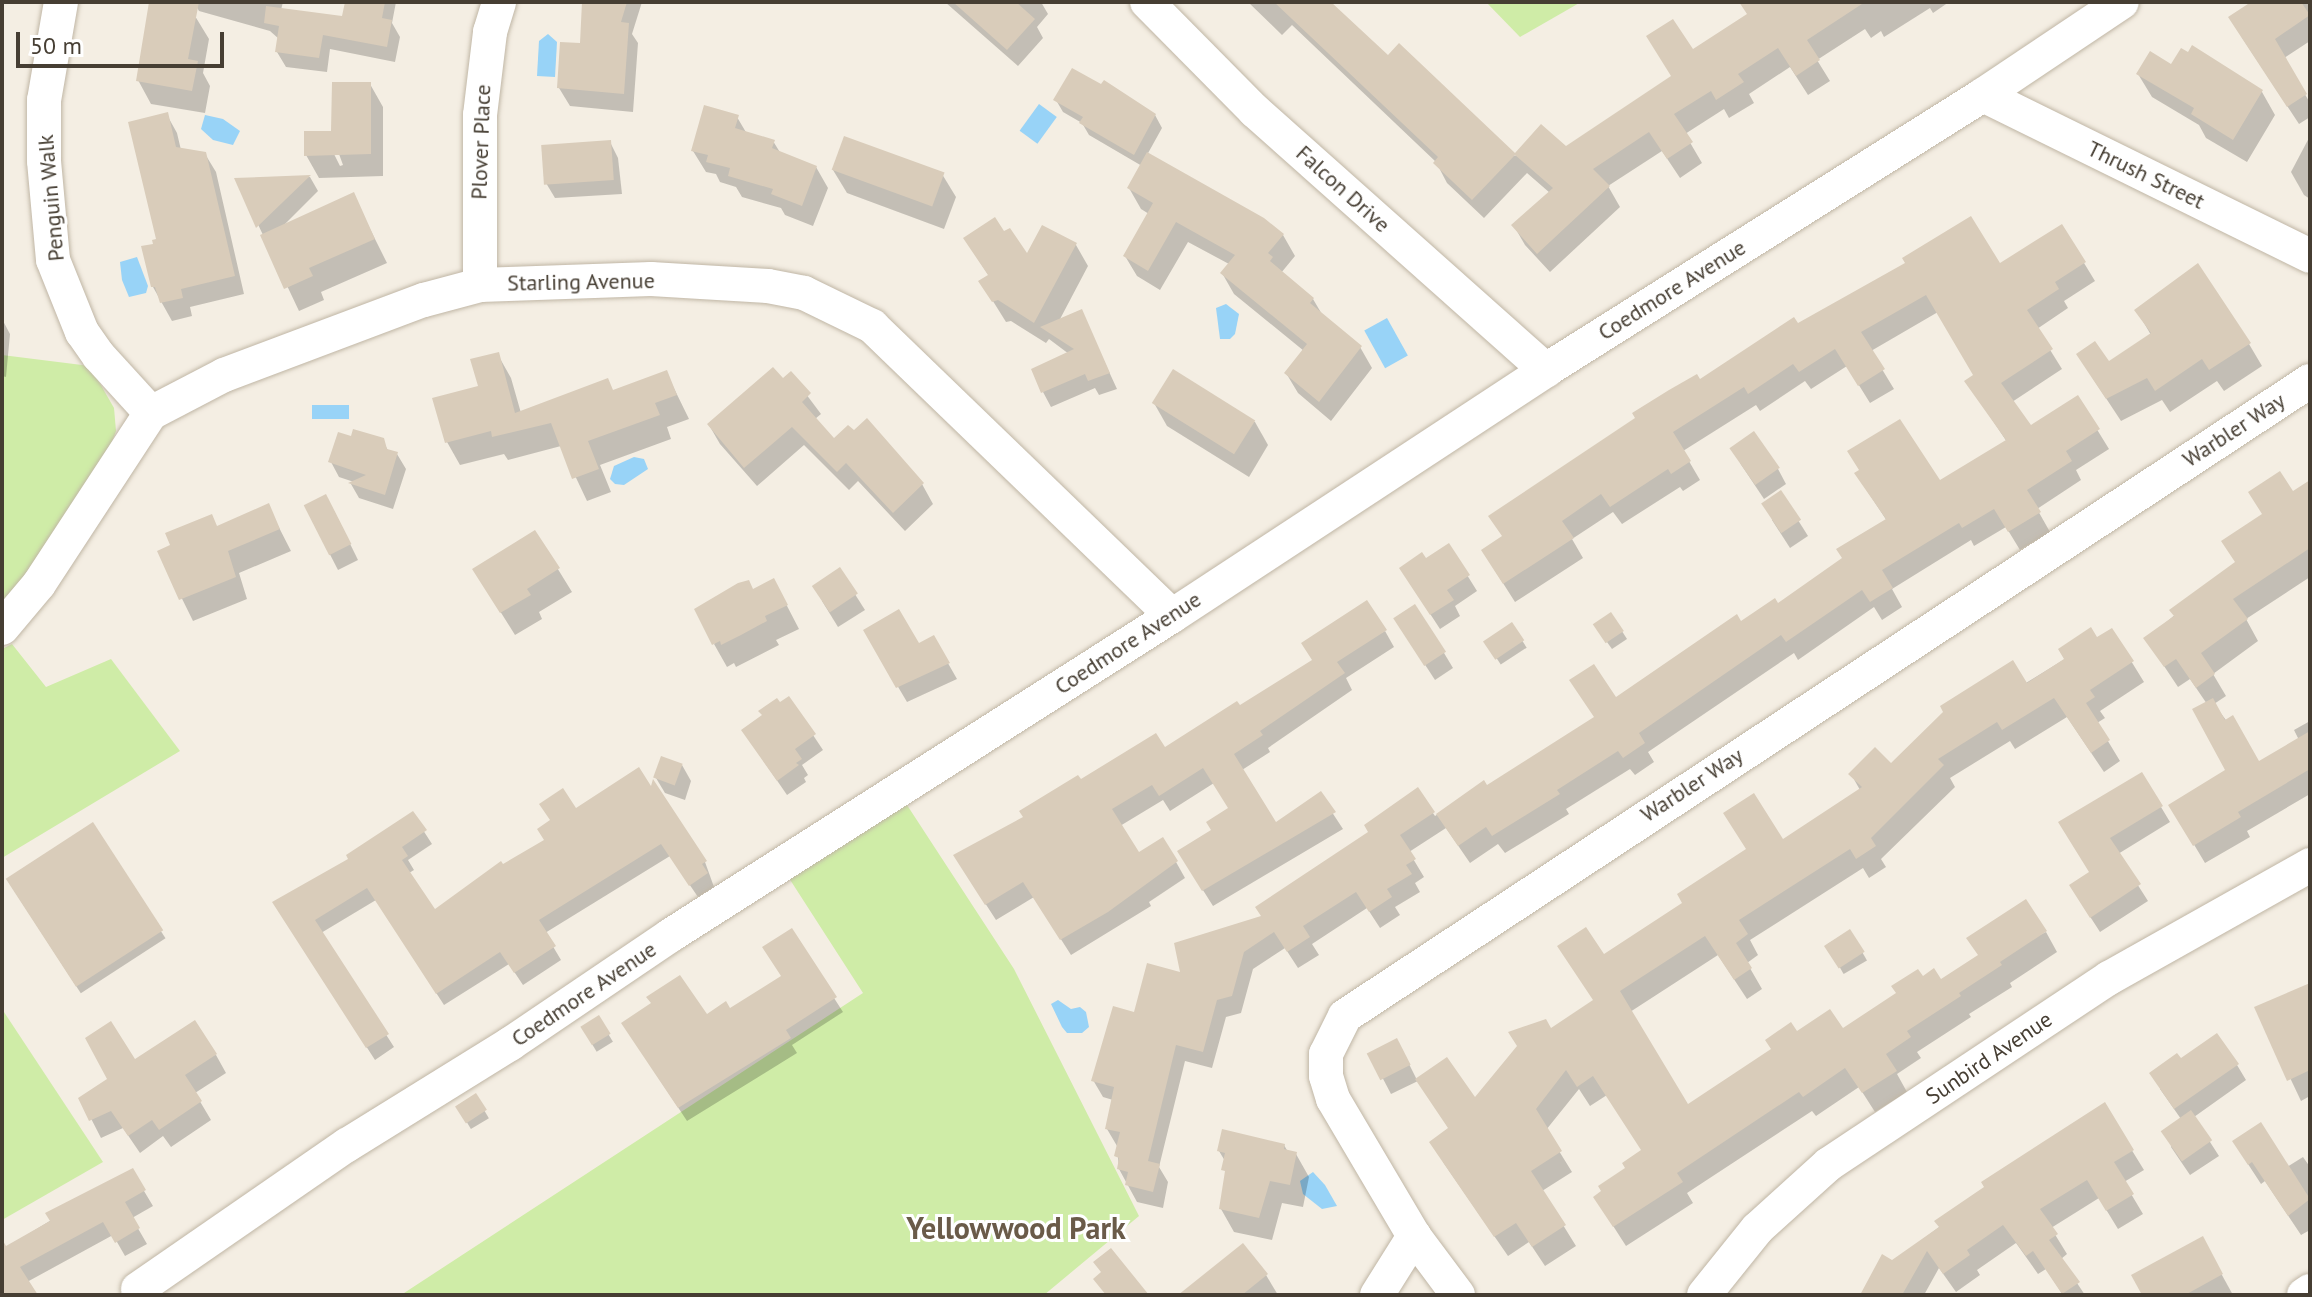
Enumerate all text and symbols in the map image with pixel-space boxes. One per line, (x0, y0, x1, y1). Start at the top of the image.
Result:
scale bar (20, 16, 228, 66)
text: 50 m (30, 30, 82, 61)
street label: Plover Place (466, 84, 496, 200)
street label: Penguin Walk (32, 133, 70, 263)
street label: Thrush Street (2083, 135, 2209, 215)
street label: Falcon Drive (1291, 140, 1395, 238)
street label: Coedmore Avenue (1593, 234, 1751, 346)
street label: Starling Avenue (507, 268, 655, 296)
street label: Warbler Way (2178, 387, 2290, 473)
street label: Coedmore Avenue (1050, 586, 1206, 700)
street label: Warbler Way (1636, 742, 1748, 828)
street label: Coedmore Avenue (506, 936, 662, 1052)
street label: Sunbird Avenue (1921, 1006, 2057, 1110)
district label: Yellowwood Park (906, 1210, 1126, 1246)

